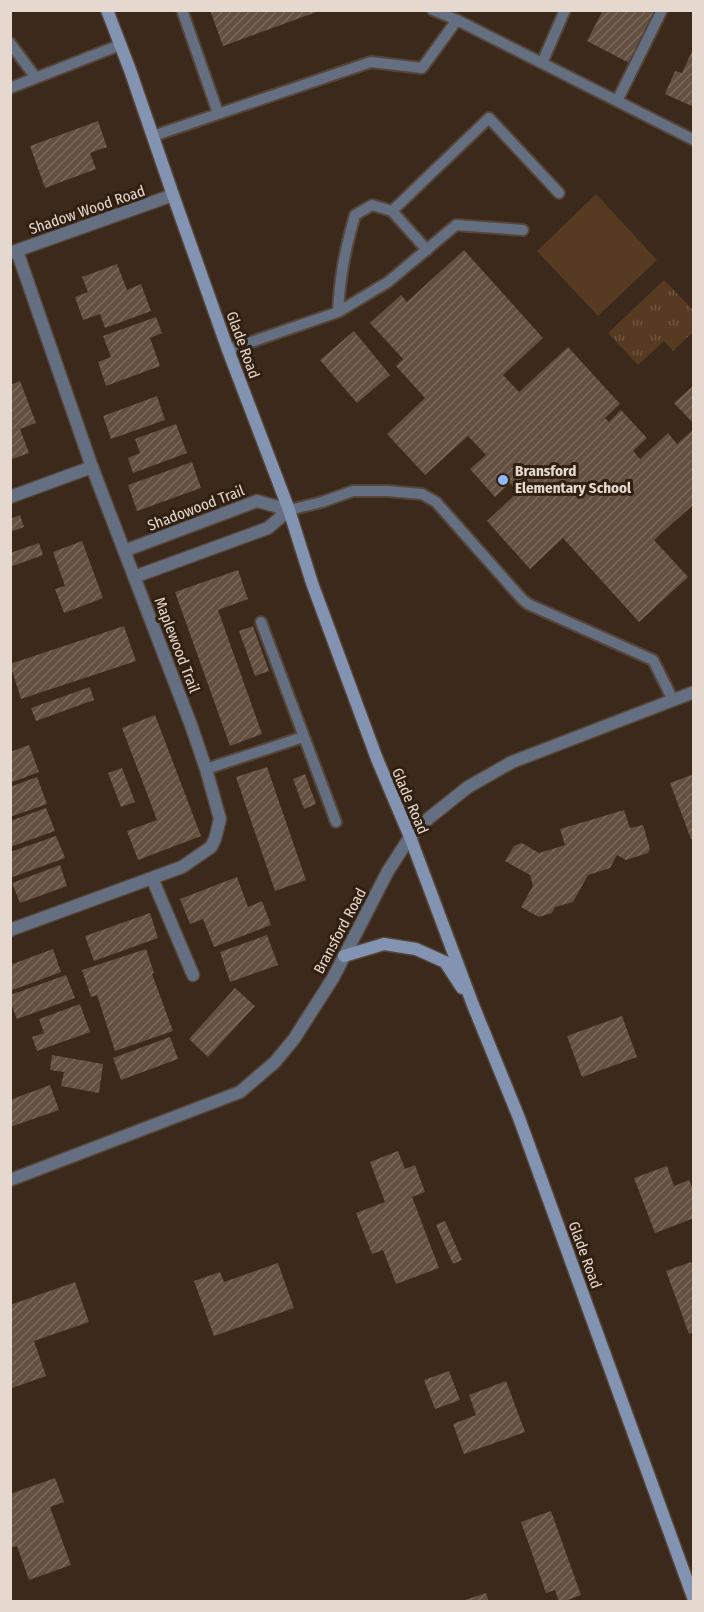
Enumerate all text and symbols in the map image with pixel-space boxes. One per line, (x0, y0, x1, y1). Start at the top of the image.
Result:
street label: Shadow Wood Road (27, 182, 147, 238)
street label: Glade Road (223, 309, 263, 381)
place label: Bransford Elementary School (515, 462, 632, 497)
marker: Bransford Elementary School (496, 473, 510, 487)
street label: Shadowood Trail (145, 481, 247, 535)
street label: Maplewood Trail (151, 595, 203, 695)
street label: Glade Road (388, 765, 432, 837)
street label: Bransford Road (310, 885, 370, 977)
street label: Glade Road (565, 1219, 605, 1291)

